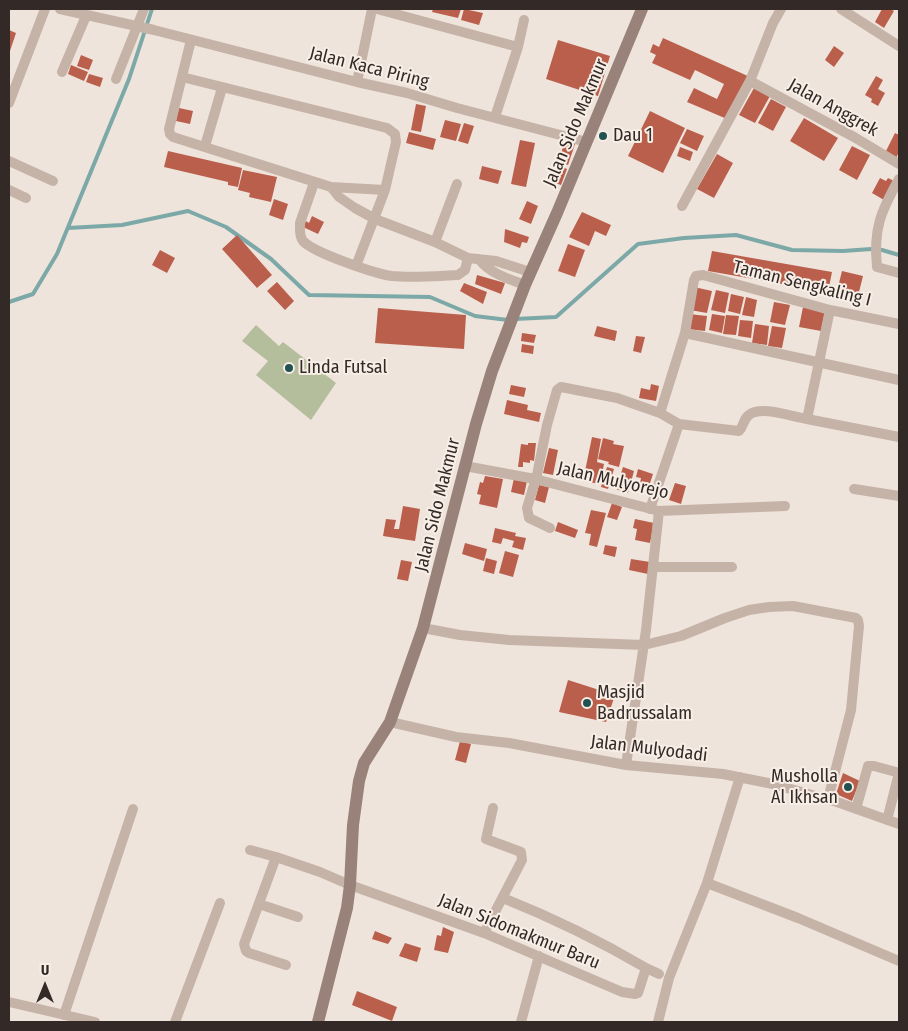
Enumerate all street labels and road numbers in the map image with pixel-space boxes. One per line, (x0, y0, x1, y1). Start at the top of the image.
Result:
street label: Jalan Kaca Piring (307, 43, 431, 93)
street label: Jalan Sido Makmur (539, 56, 613, 190)
street label: Jalan Anggrek (784, 74, 882, 142)
street label: Taman Sengkaling I (731, 256, 873, 312)
street label: Jalan Sido Makmur (411, 436, 465, 574)
street label: Jalan Mulyorejo (555, 458, 671, 504)
street label: Jalan Mulyodadi (589, 731, 709, 767)
street label: Jalan Sidomakmur Baru (435, 890, 603, 974)

